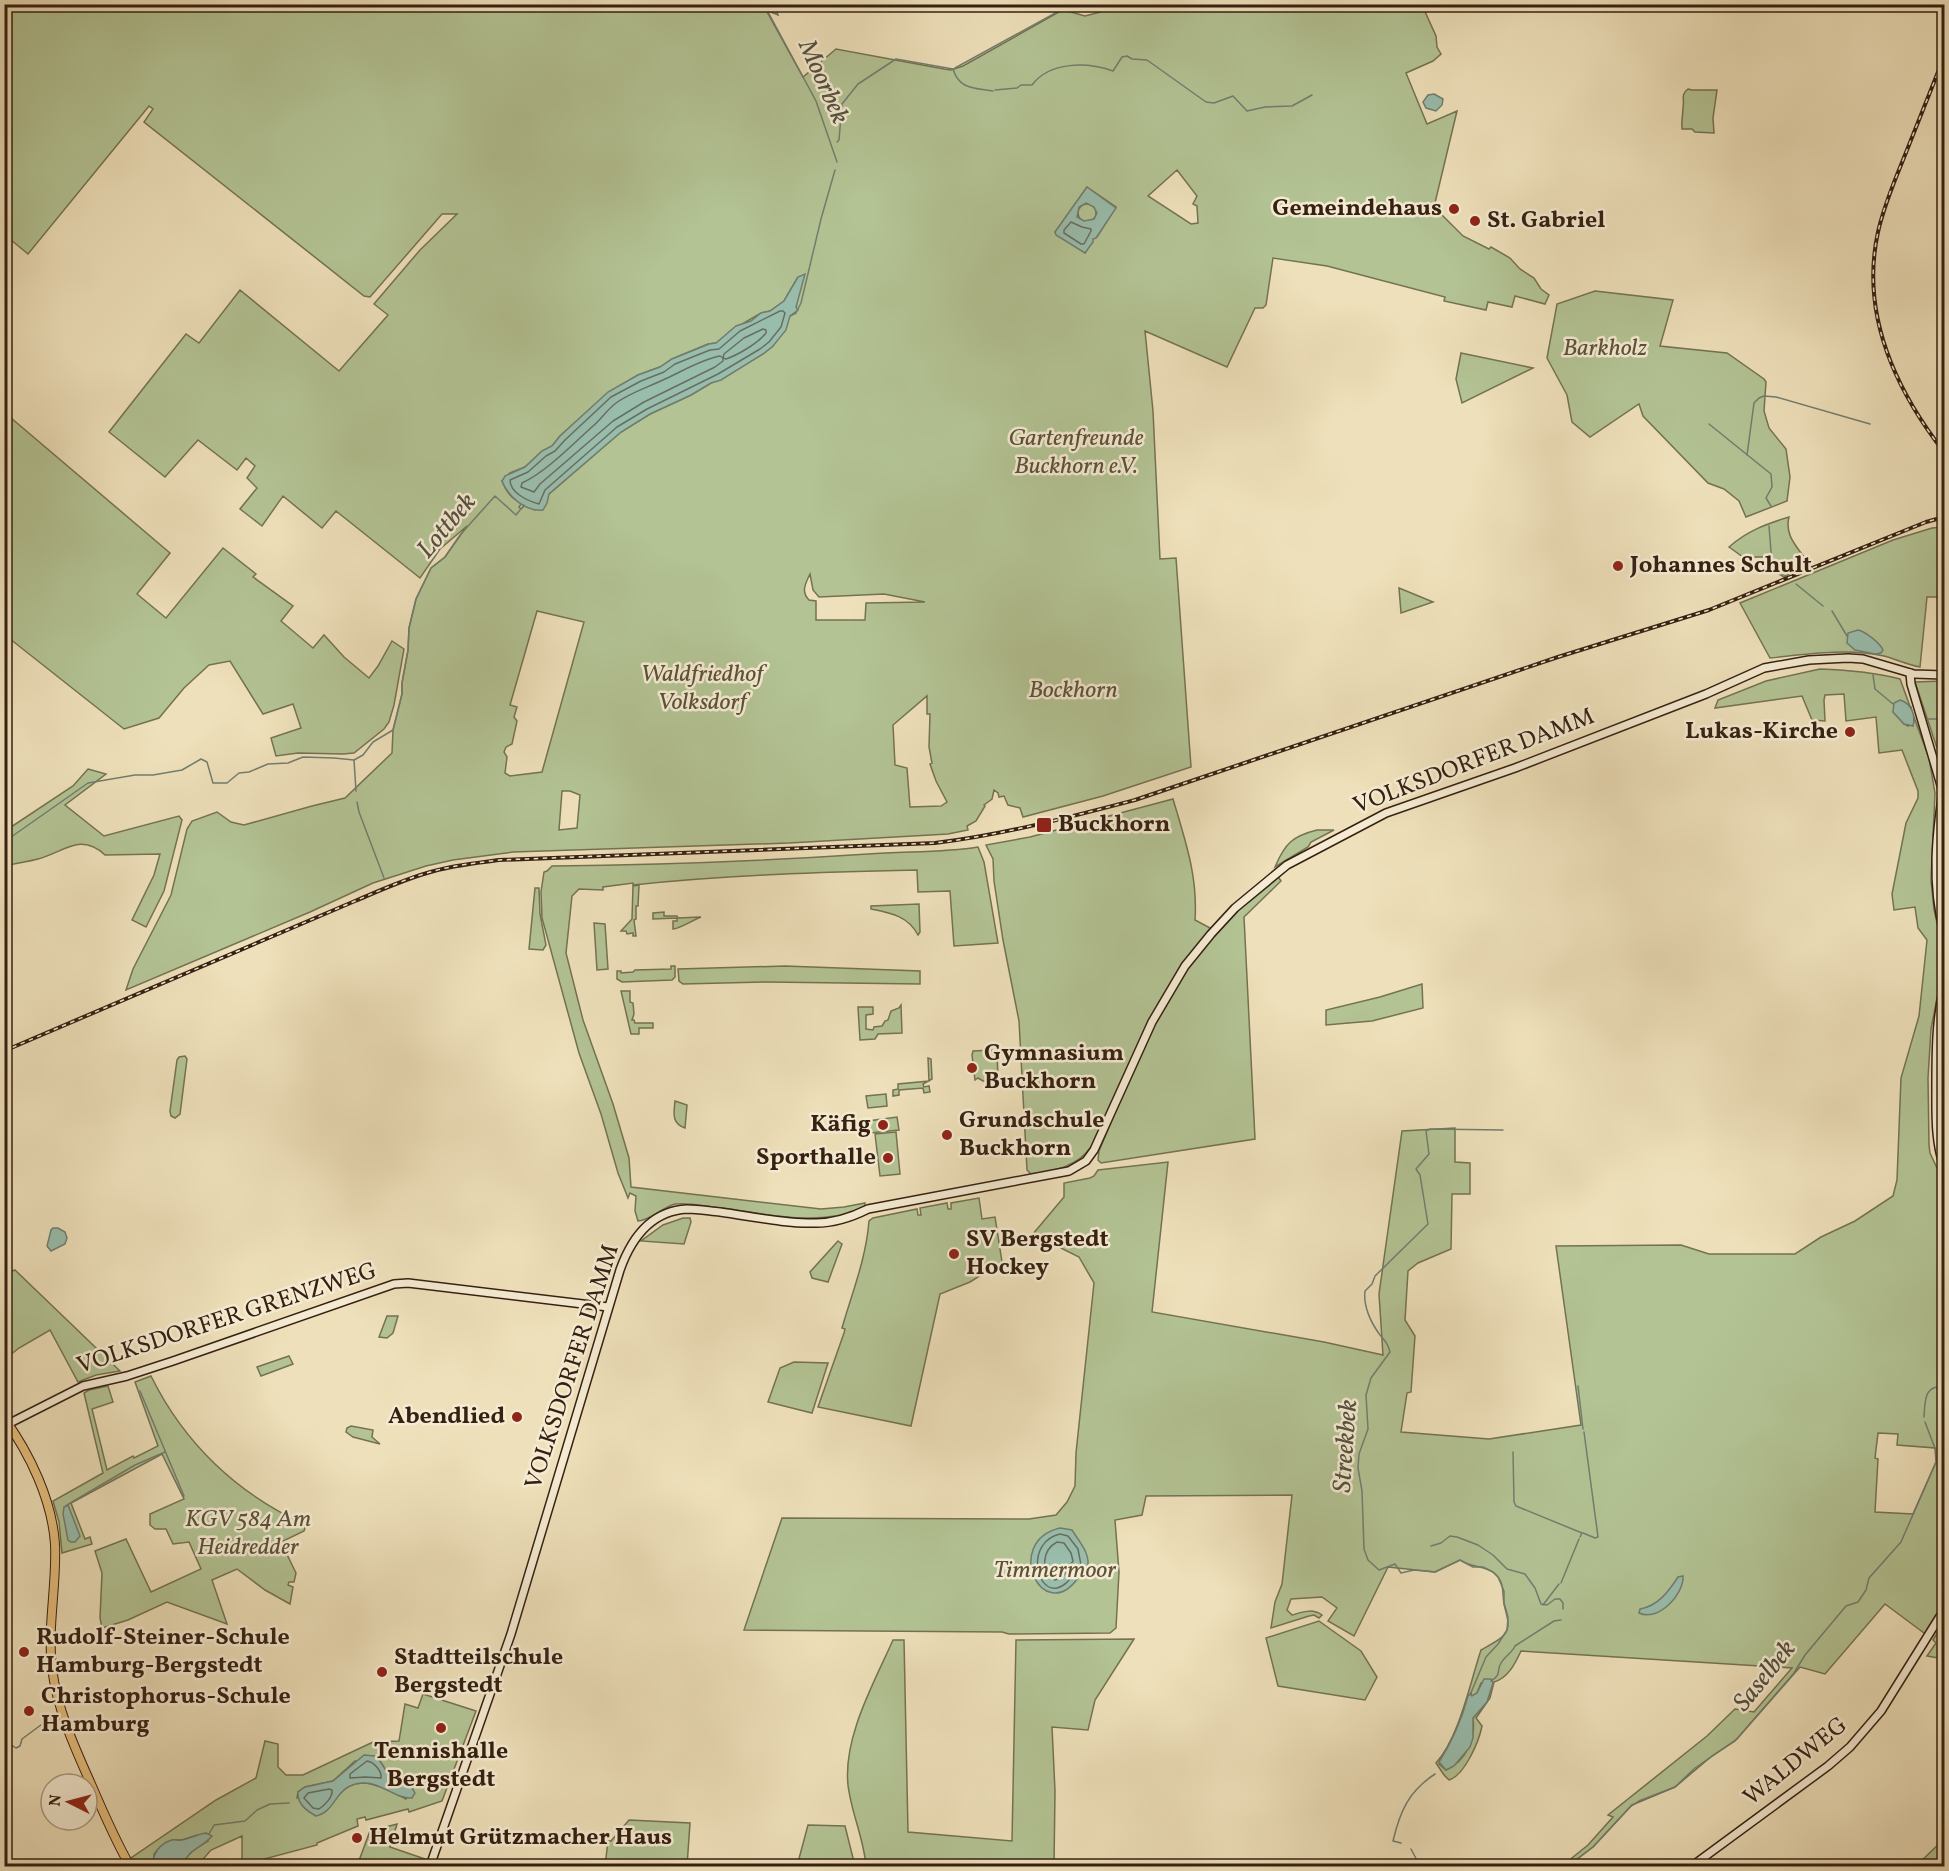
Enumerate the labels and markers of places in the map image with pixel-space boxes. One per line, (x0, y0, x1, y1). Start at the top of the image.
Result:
place label: Gemeindehaus (1272, 192, 1442, 226)
marker: Gemeindehaus (1447, 202, 1461, 216)
place label: St. Gabriel (1487, 204, 1605, 238)
marker: St. Gabriel (1468, 214, 1482, 228)
place label: Johannes Schult (1629, 549, 1812, 583)
marker: Johannes Schult (1611, 559, 1625, 573)
place label: Lukas-Kirche (1685, 715, 1838, 749)
marker: Lukas-Kirche (1843, 725, 1857, 739)
place label: Buckhorn (1058, 808, 1170, 842)
marker: Buckhorn (1035, 816, 1053, 834)
place label: Gymnasium Buckhorn (984, 1037, 1124, 1099)
marker: Gymnasium Buckhorn (965, 1061, 979, 1075)
place label: Grundschule Buckhorn (959, 1104, 1105, 1166)
place label: Käfig (810, 1108, 871, 1142)
marker: Käfig (876, 1118, 890, 1132)
marker: Grundschule Buckhorn (940, 1128, 954, 1142)
place label: Sporthalle (756, 1141, 876, 1175)
marker: Sporthalle (881, 1151, 895, 1165)
place label: SV Bergstedt Hockey (966, 1223, 1109, 1285)
marker: SV Bergstedt Hockey (947, 1247, 961, 1261)
place label: Abendlied (388, 1400, 505, 1434)
marker: Abendlied (510, 1410, 524, 1424)
place label: Rudolf-Steiner-Schule Hamburg-Bergstedt (36, 1621, 290, 1683)
place label: Stadtteilschule Bergstedt (394, 1641, 563, 1703)
marker: Rudolf-Steiner-Schule Hamburg-Bergstedt (17, 1645, 31, 1659)
marker: Stadtteilschule Bergstedt (375, 1665, 389, 1679)
place label: Christophorus-Schule Hamburg (41, 1680, 291, 1742)
marker: Christophorus-Schule Hamburg (22, 1704, 36, 1718)
marker: Tennishalle Bergstedt (434, 1721, 448, 1735)
place label: Tennishalle Bergstedt (374, 1735, 508, 1797)
place label: Helmut Grützmacher Haus (369, 1821, 672, 1855)
marker: Helmut Grützmacher Haus (350, 1831, 364, 1845)

